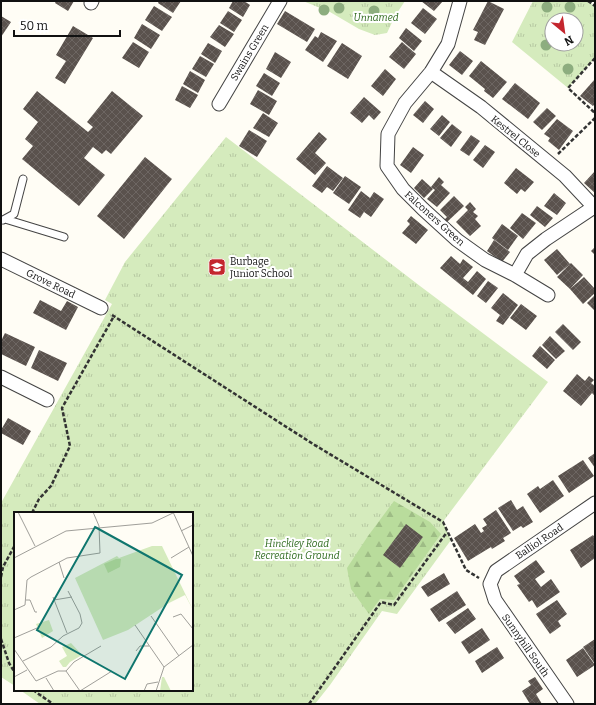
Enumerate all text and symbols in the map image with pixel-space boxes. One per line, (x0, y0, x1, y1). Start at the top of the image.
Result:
scale bar (14, 12, 120, 38)
park label: Unnamed (353, 12, 399, 24)
north arrow (544, 12, 584, 52)
text: 50 m (20, 19, 49, 33)
street label: Swains Green (228, 22, 272, 83)
text: N (561, 33, 575, 48)
street label: Kestrel Close (488, 113, 543, 160)
street label: Falconers Green (402, 189, 467, 249)
place label: Burbage Junior School (229, 256, 292, 280)
school or university icon: Burbage Junior School (207, 257, 227, 277)
street label: Grove Road (24, 267, 77, 301)
inset map (14, 512, 193, 691)
street label: Balliol Road (514, 522, 566, 562)
park label: Hinckley Road Recreation Ground (254, 538, 340, 562)
street label: Sunnyhill South (499, 612, 552, 680)

